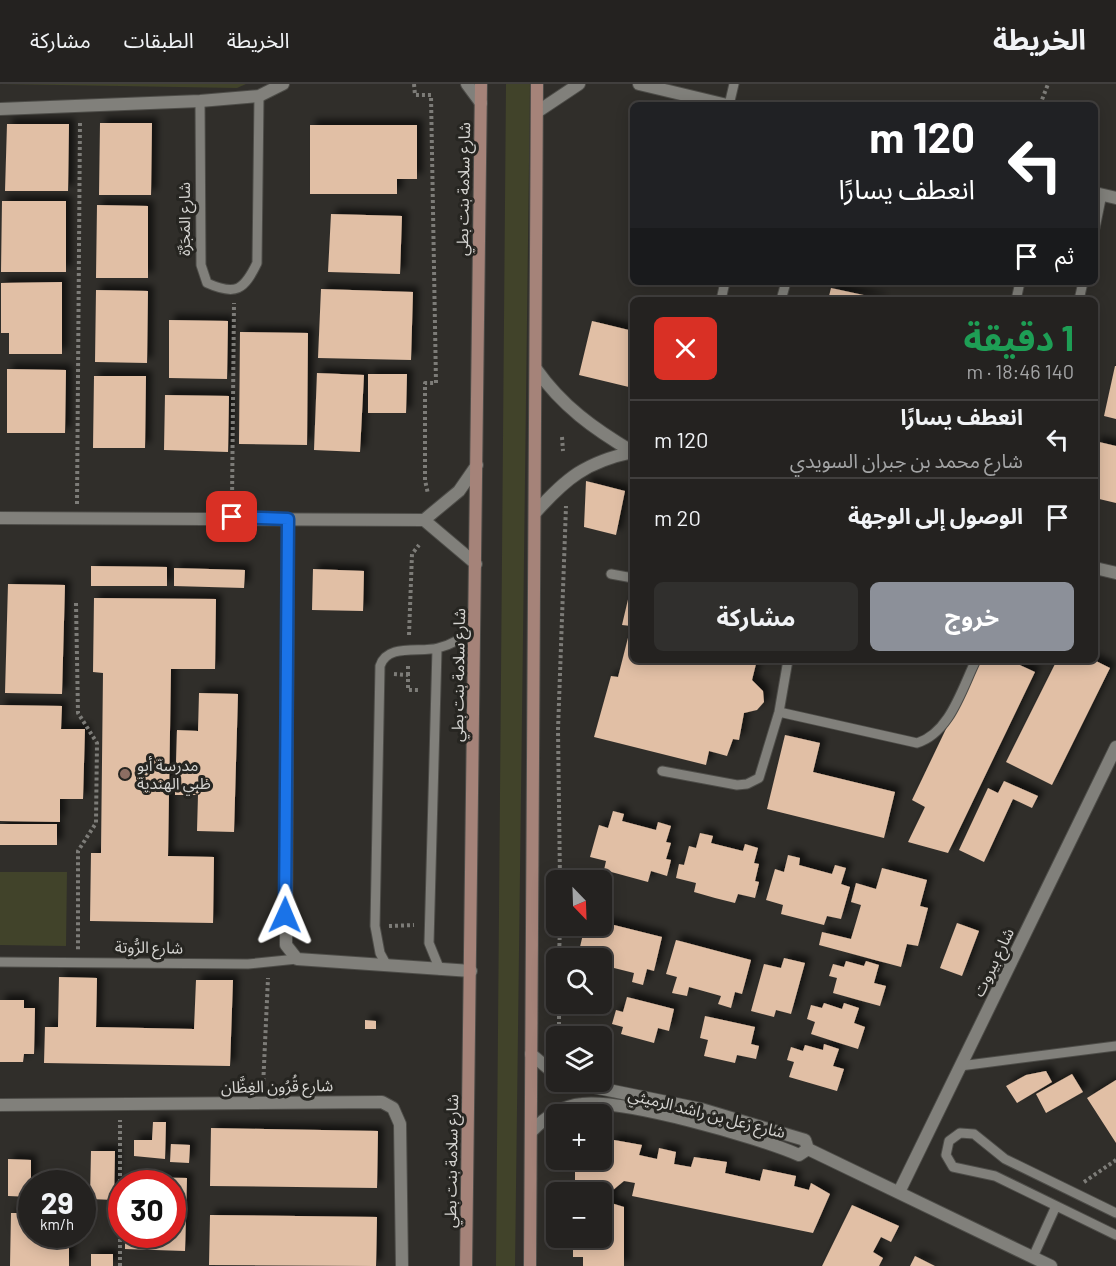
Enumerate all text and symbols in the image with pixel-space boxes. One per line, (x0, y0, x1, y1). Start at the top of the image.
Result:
text: الخريطة (993, 22, 1086, 56)
text: مشاركة (30, 27, 91, 52)
text: الطبقات (124, 27, 194, 52)
text: الخريطة (227, 27, 290, 52)
text: 120 m (869, 111, 975, 161)
street label: شارع سلامة بنت بطي (452, 122, 477, 256)
icon: left (996, 126, 1074, 204)
text: انعطف يسارًا (838, 172, 975, 204)
street label: شارع المَجَرَّة (174, 182, 197, 256)
icon: arrive (1010, 240, 1043, 273)
text: ثم (1055, 242, 1074, 268)
text: 1 دقيقة (963, 315, 1074, 358)
button: close (654, 317, 717, 380)
text: 140 m · 18:46 (966, 359, 1074, 383)
text: انعطف يسارًا (900, 403, 1023, 429)
icon: left (1041, 423, 1074, 456)
text: 120 m (654, 426, 709, 452)
text: شارع محمد بن جبران السويدي (790, 448, 1023, 472)
pin (206, 491, 257, 542)
icon: arrive (215, 500, 248, 533)
icon: arrive (1041, 501, 1074, 534)
text: الوصول إلى الوجهة (848, 502, 1023, 528)
text: 20 m (654, 504, 701, 530)
button: مشاركة (654, 582, 858, 651)
button: خروج (870, 582, 1074, 651)
street label: شارع سلامة بنت بطي (447, 608, 472, 742)
place label: مدرسة أبو ظبي الهندية (137, 755, 211, 796)
marker: مدرسة أبو ظبي الهندية (118, 767, 132, 781)
north arrow (546, 870, 612, 936)
map controls (546, 870, 612, 1248)
position arrow (253, 883, 317, 947)
street label: شارع بيروت (968, 924, 1021, 1001)
street label: شارع الرُّوتة (115, 936, 183, 961)
button: search (546, 948, 612, 1014)
button: layers (546, 1026, 612, 1092)
street label: شارع قُرُون الغِظَّان (221, 1074, 333, 1100)
street label: شارع زعل بن راشد الرميثي (626, 1084, 788, 1145)
street label: شارع سلامة بنت بطي (440, 1094, 465, 1228)
button: + (546, 1104, 612, 1170)
speed limit sign: 30 (108, 1170, 186, 1248)
button: − (546, 1182, 612, 1248)
text: 29 (41, 1184, 73, 1220)
text: km/h (40, 1215, 74, 1233)

